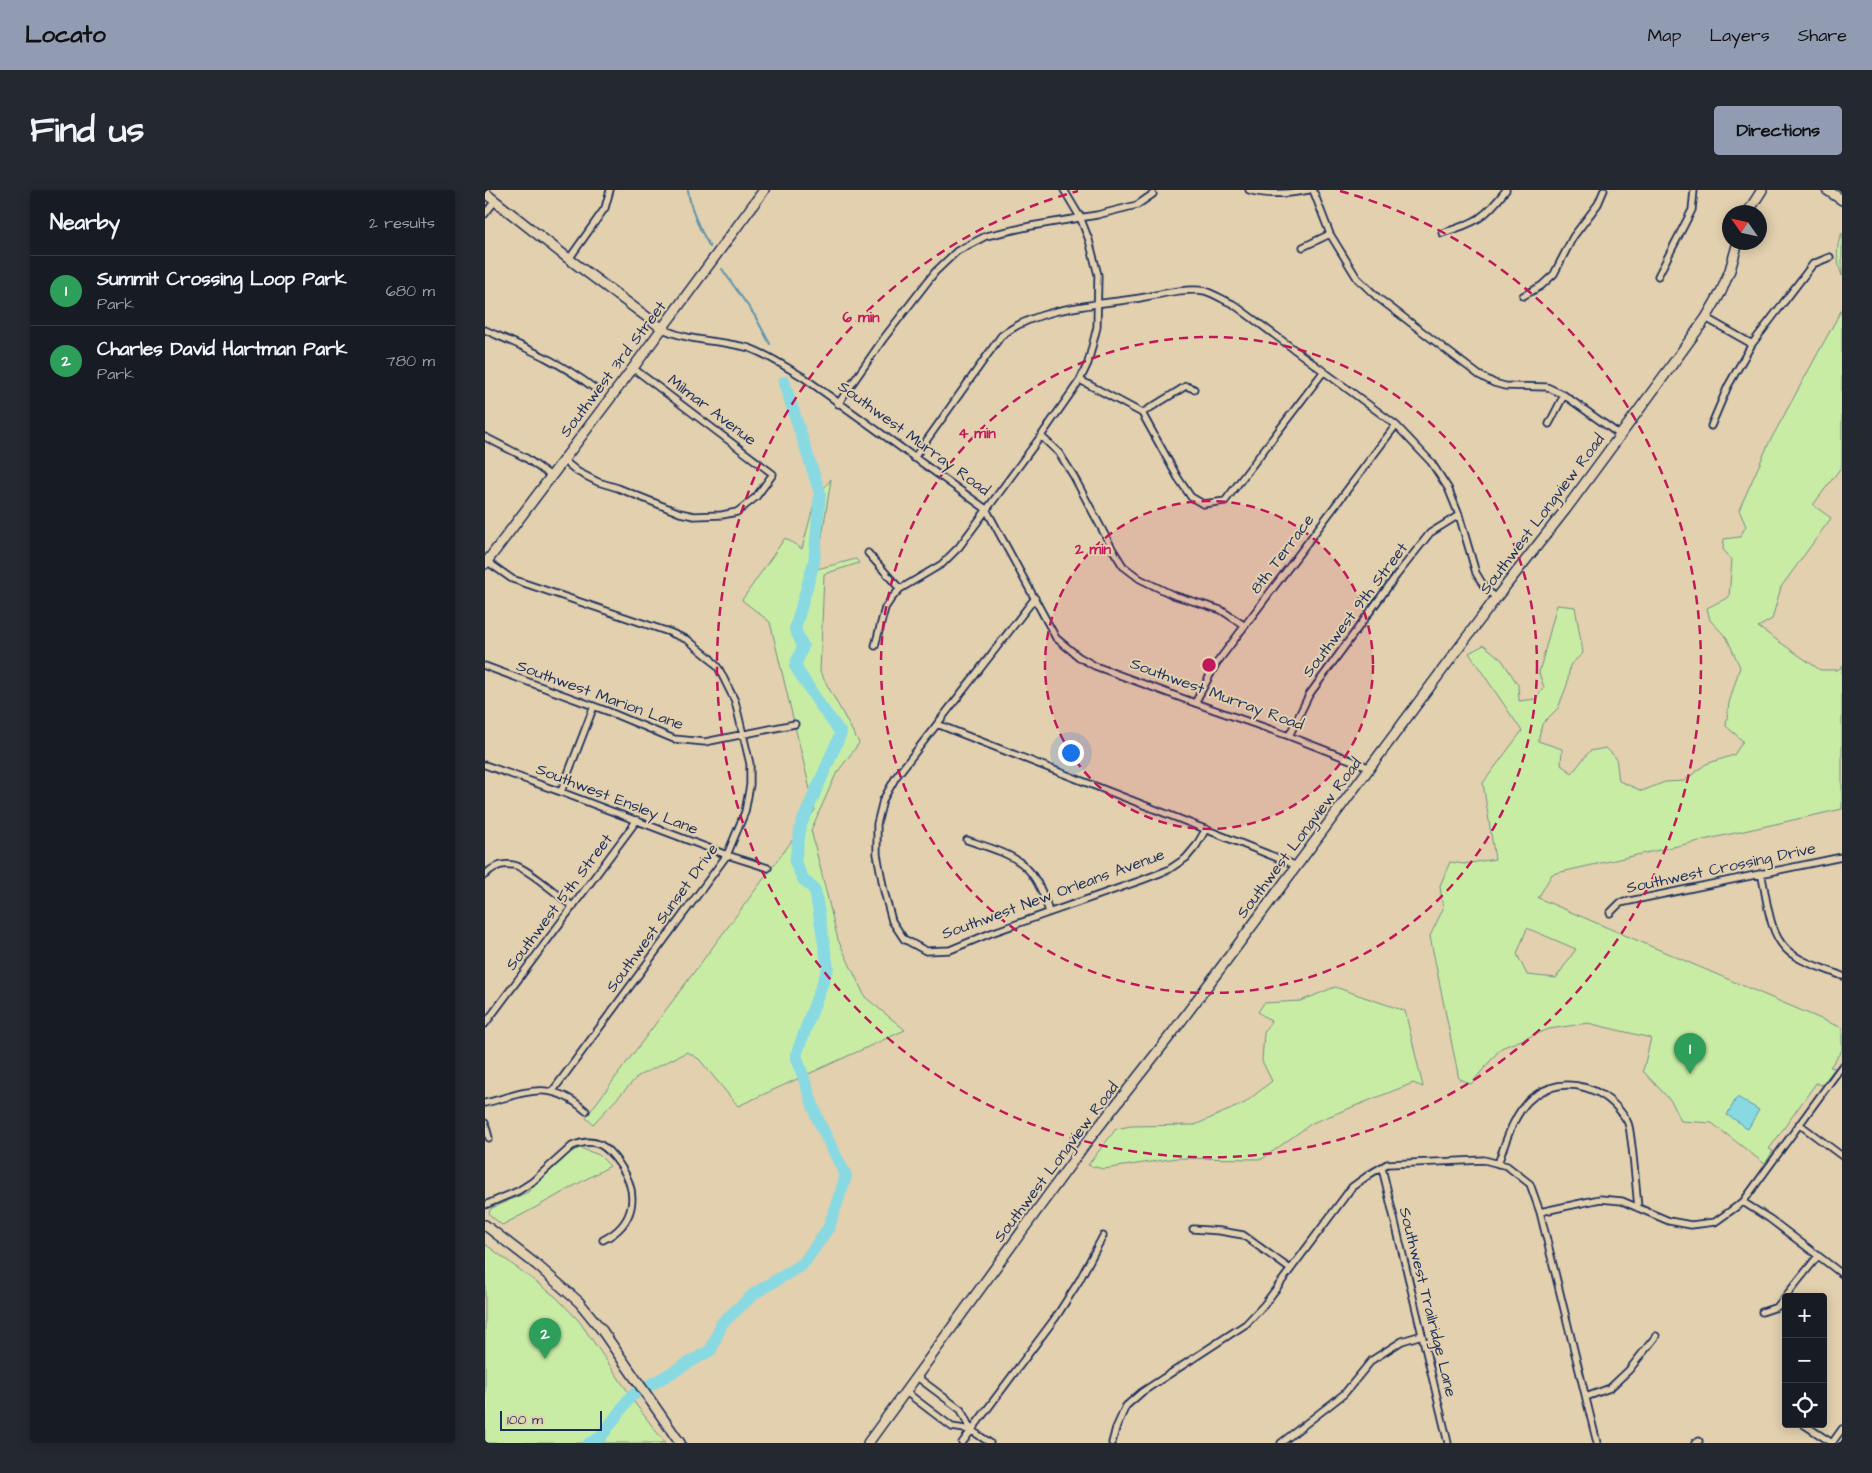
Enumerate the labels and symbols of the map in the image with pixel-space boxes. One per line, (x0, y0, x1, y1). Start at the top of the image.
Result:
north arrow (1722, 205, 1767, 250)
street label: Southwest 3rd Street (554, 296, 672, 442)
text: 6 min (843, 307, 880, 328)
street label: Milmar Avenue (663, 369, 761, 451)
street label: Southwest Murray Road (833, 375, 995, 502)
text: 4 min (958, 423, 996, 444)
street label: Southwest Longview Road (1474, 429, 1611, 600)
street label: 8th Terrace (1245, 509, 1319, 598)
street label: Southwest 9th Street (1297, 538, 1413, 682)
text: 2 min (1074, 539, 1112, 560)
street label: Southwest Murray Road (1127, 652, 1307, 737)
street label: Southwest Marion Lane (513, 655, 687, 736)
centre of rings (1200, 656, 1218, 674)
your location (1058, 740, 1084, 766)
street label: Southwest Longview Road (1231, 753, 1368, 924)
street label: Southwest Ensley Lane (532, 758, 702, 841)
street label: Southwest 5th Street (500, 829, 618, 975)
street label: Southwest Crossing Drive (1624, 837, 1818, 900)
street label: Southwest Sunset Drive (601, 839, 724, 997)
street label: Southwest New Orleans Avenue (939, 843, 1168, 945)
pin: 1 (1674, 1033, 1706, 1074)
street label: Southwest Longview Road (988, 1077, 1125, 1248)
street label: Southwest Trailridge Lane (1393, 1205, 1462, 1400)
pin: 2 (529, 1318, 561, 1359)
scale bar (500, 1408, 603, 1431)

